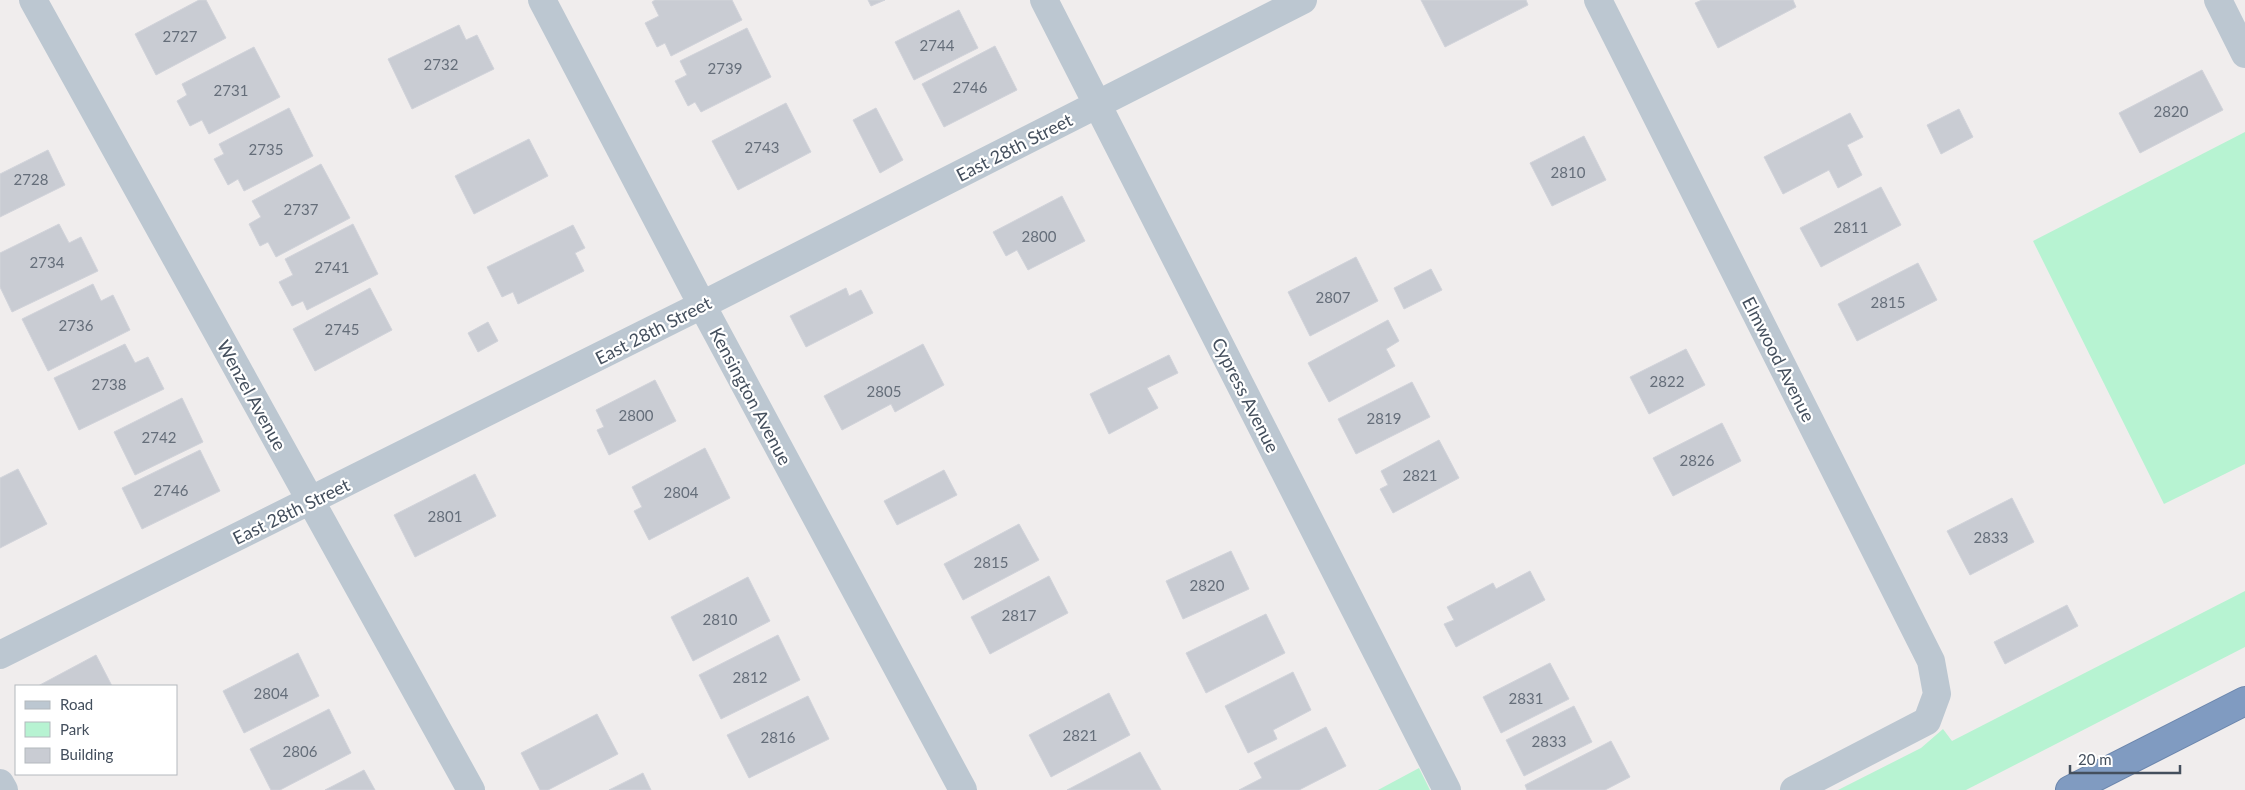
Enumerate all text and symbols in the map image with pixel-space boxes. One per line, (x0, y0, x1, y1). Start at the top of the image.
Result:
house number: 2727 (163, 27, 198, 45)
house number: 2744 (920, 36, 955, 54)
house number: 2732 (424, 55, 458, 73)
house number: 2739 (708, 59, 742, 77)
house number: 2746 (953, 78, 988, 96)
house number: 2731 (214, 81, 248, 99)
house number: 2820 (2154, 102, 2189, 120)
street label: East 28th Street (952, 108, 1076, 186)
house number: 2743 (745, 138, 779, 156)
house number: 2735 (249, 140, 283, 158)
house number: 2810 (1551, 163, 1586, 181)
house number: 2728 (14, 170, 48, 188)
house number: 2737 (284, 200, 319, 218)
house number: 2811 (1834, 218, 1868, 236)
house number: 2800 (1022, 227, 1057, 245)
house number: 2734 (30, 253, 65, 271)
house number: 2741 (315, 258, 349, 276)
house number: 2807 (1316, 288, 1351, 306)
street label: East 28th Street (591, 291, 715, 369)
street label: Elmwood Avenue (1738, 293, 1820, 425)
house number: 2815 (1871, 293, 1905, 311)
house number: 2736 (59, 316, 94, 334)
house number: 2745 (325, 320, 359, 338)
street label: Kensington Avenue (705, 323, 797, 469)
street label: Cypress Avenue (1208, 334, 1284, 456)
street label: Wenzel Avenue (213, 336, 291, 454)
house number: 2822 (1650, 372, 1684, 390)
house number: 2738 (92, 375, 126, 393)
house number: 2805 (867, 382, 901, 400)
house number: 2800 (619, 406, 654, 424)
house number: 2819 (1367, 409, 1401, 427)
house number: 2742 (142, 428, 176, 446)
house number: 2826 (1680, 451, 1715, 469)
house number: 2821 (1403, 466, 1437, 484)
street label: East 28th Street (229, 473, 354, 549)
house number: 2746 (154, 481, 189, 499)
house number: 2804 (664, 483, 699, 501)
house number: 2801 (428, 507, 462, 525)
house number: 2833 (1974, 528, 2008, 546)
house number: 2815 (974, 553, 1008, 571)
house number: 2820 (1190, 576, 1225, 594)
house number: 2817 (1002, 606, 1037, 624)
house number: 2810 (703, 610, 738, 628)
house number: 2812 (733, 668, 767, 686)
house number: 2804 (254, 684, 289, 702)
legend (15, 685, 178, 775)
house number: 2831 (1509, 689, 1543, 707)
text: Road (60, 695, 93, 713)
text: Park (60, 720, 90, 738)
house number: 2821 (1063, 726, 1097, 744)
house number: 2816 (761, 728, 796, 746)
house number: 2833 (1532, 732, 1566, 750)
house number: 2806 (283, 742, 318, 760)
scale bar (2070, 742, 2180, 774)
text: Building (60, 745, 113, 763)
text: 20 m (2078, 750, 2112, 768)

